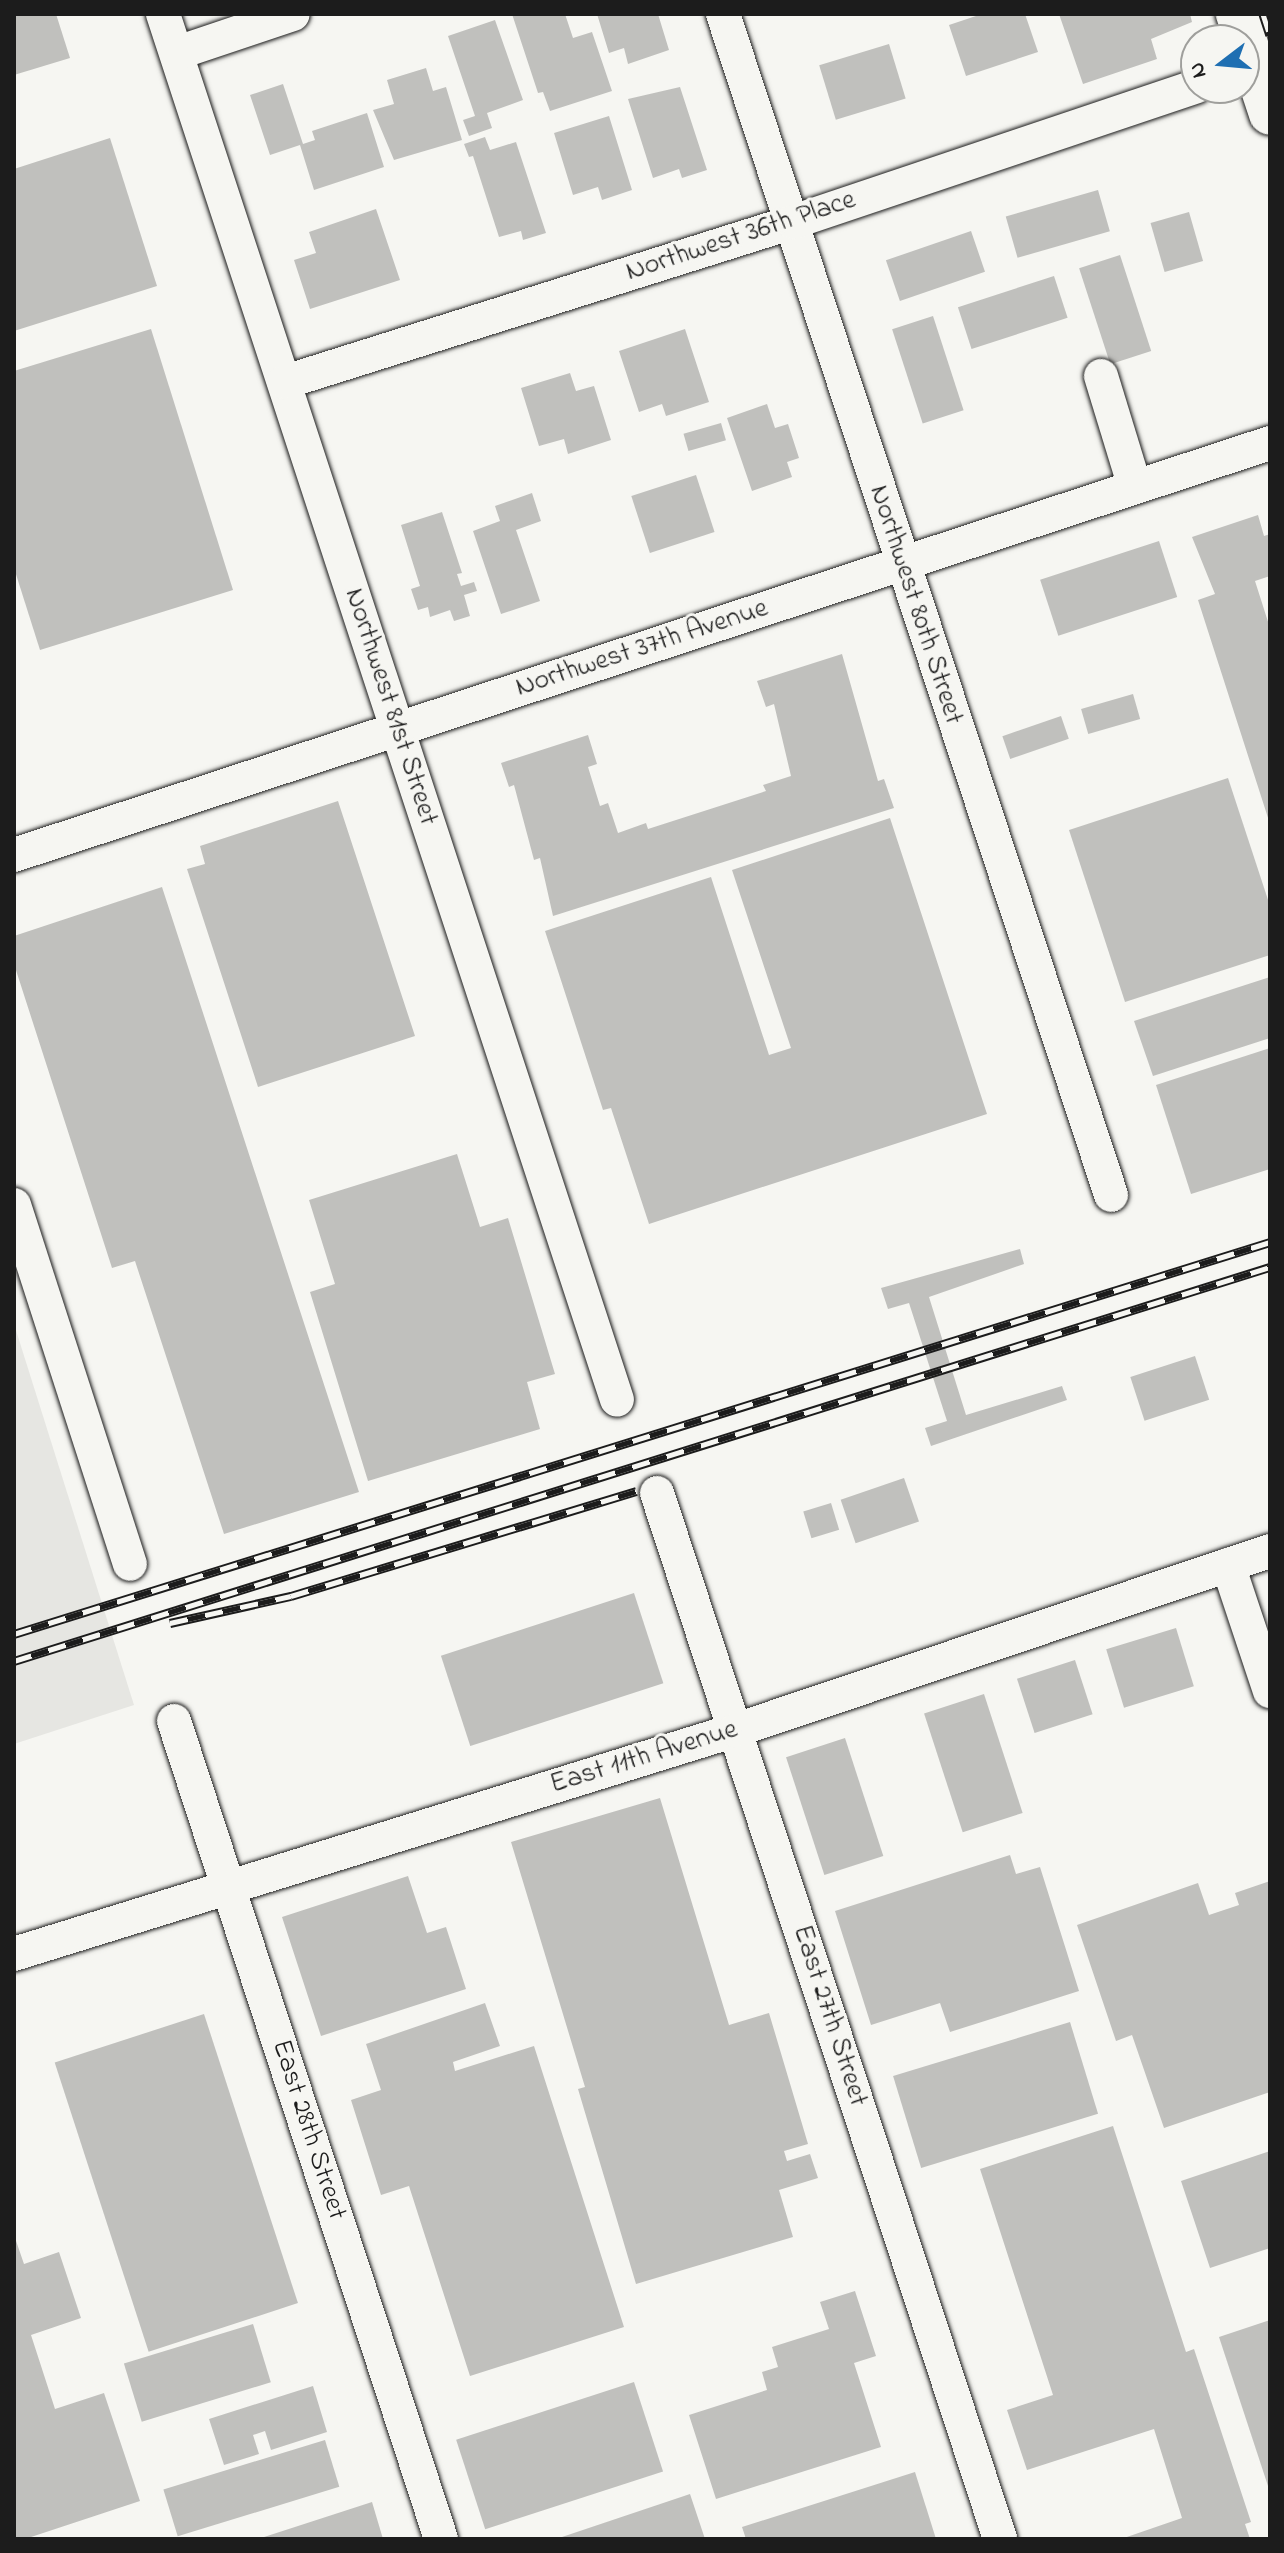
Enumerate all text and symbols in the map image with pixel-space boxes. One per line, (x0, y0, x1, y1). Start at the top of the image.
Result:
north arrow (1180, 24, 1260, 104)
text: N (1181, 59, 1216, 82)
street label: Northwest 36th Place (622, 184, 860, 290)
street label: Northwest 80th Street (861, 481, 969, 729)
street label: Northwest 81st Street (336, 584, 444, 830)
street label: Northwest 37th Avenue (512, 592, 772, 706)
street label: East 11th Avenue (546, 1714, 742, 1802)
street label: East 27th Street (784, 1921, 874, 2111)
street label: East 28th Street (263, 2036, 353, 2224)

